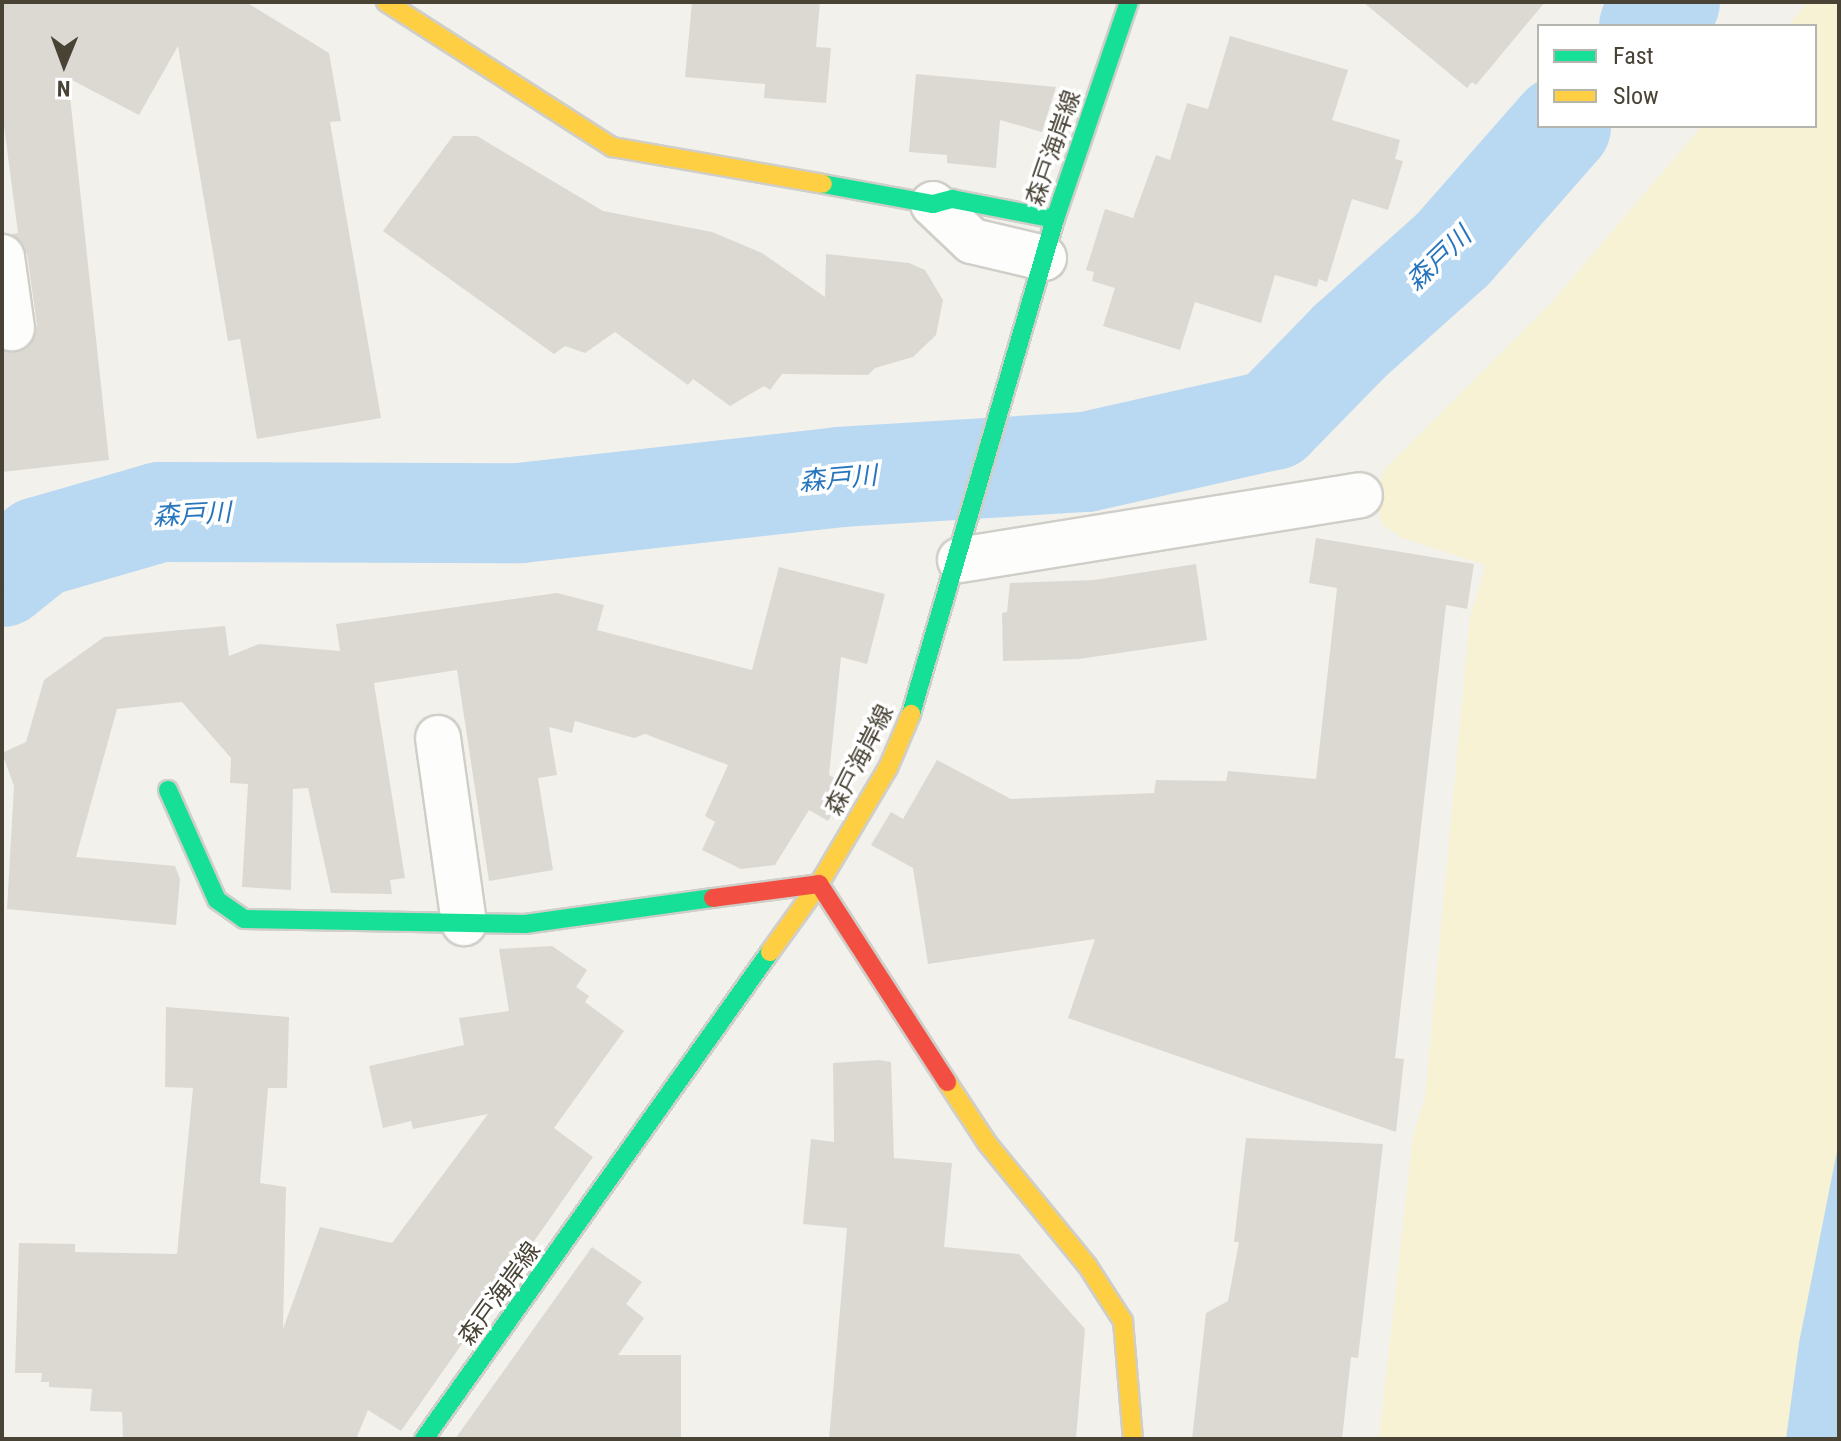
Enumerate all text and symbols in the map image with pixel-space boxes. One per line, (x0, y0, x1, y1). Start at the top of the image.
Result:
north arrow (24, 24, 104, 104)
legend (1537, 24, 1817, 128)
text: Fast (1613, 42, 1654, 70)
text: N (57, 76, 71, 101)
text: Slow (1613, 82, 1659, 110)
street label: 森戸海岸線 (1021, 87, 1087, 209)
water label: 森戸川 (1400, 221, 1478, 297)
water label: 森戸川 (798, 460, 878, 498)
water label: 森戸川 (152, 497, 232, 533)
street label: 森戸海岸線 (820, 700, 900, 820)
street label: 森戸海岸線 (453, 1237, 547, 1351)

